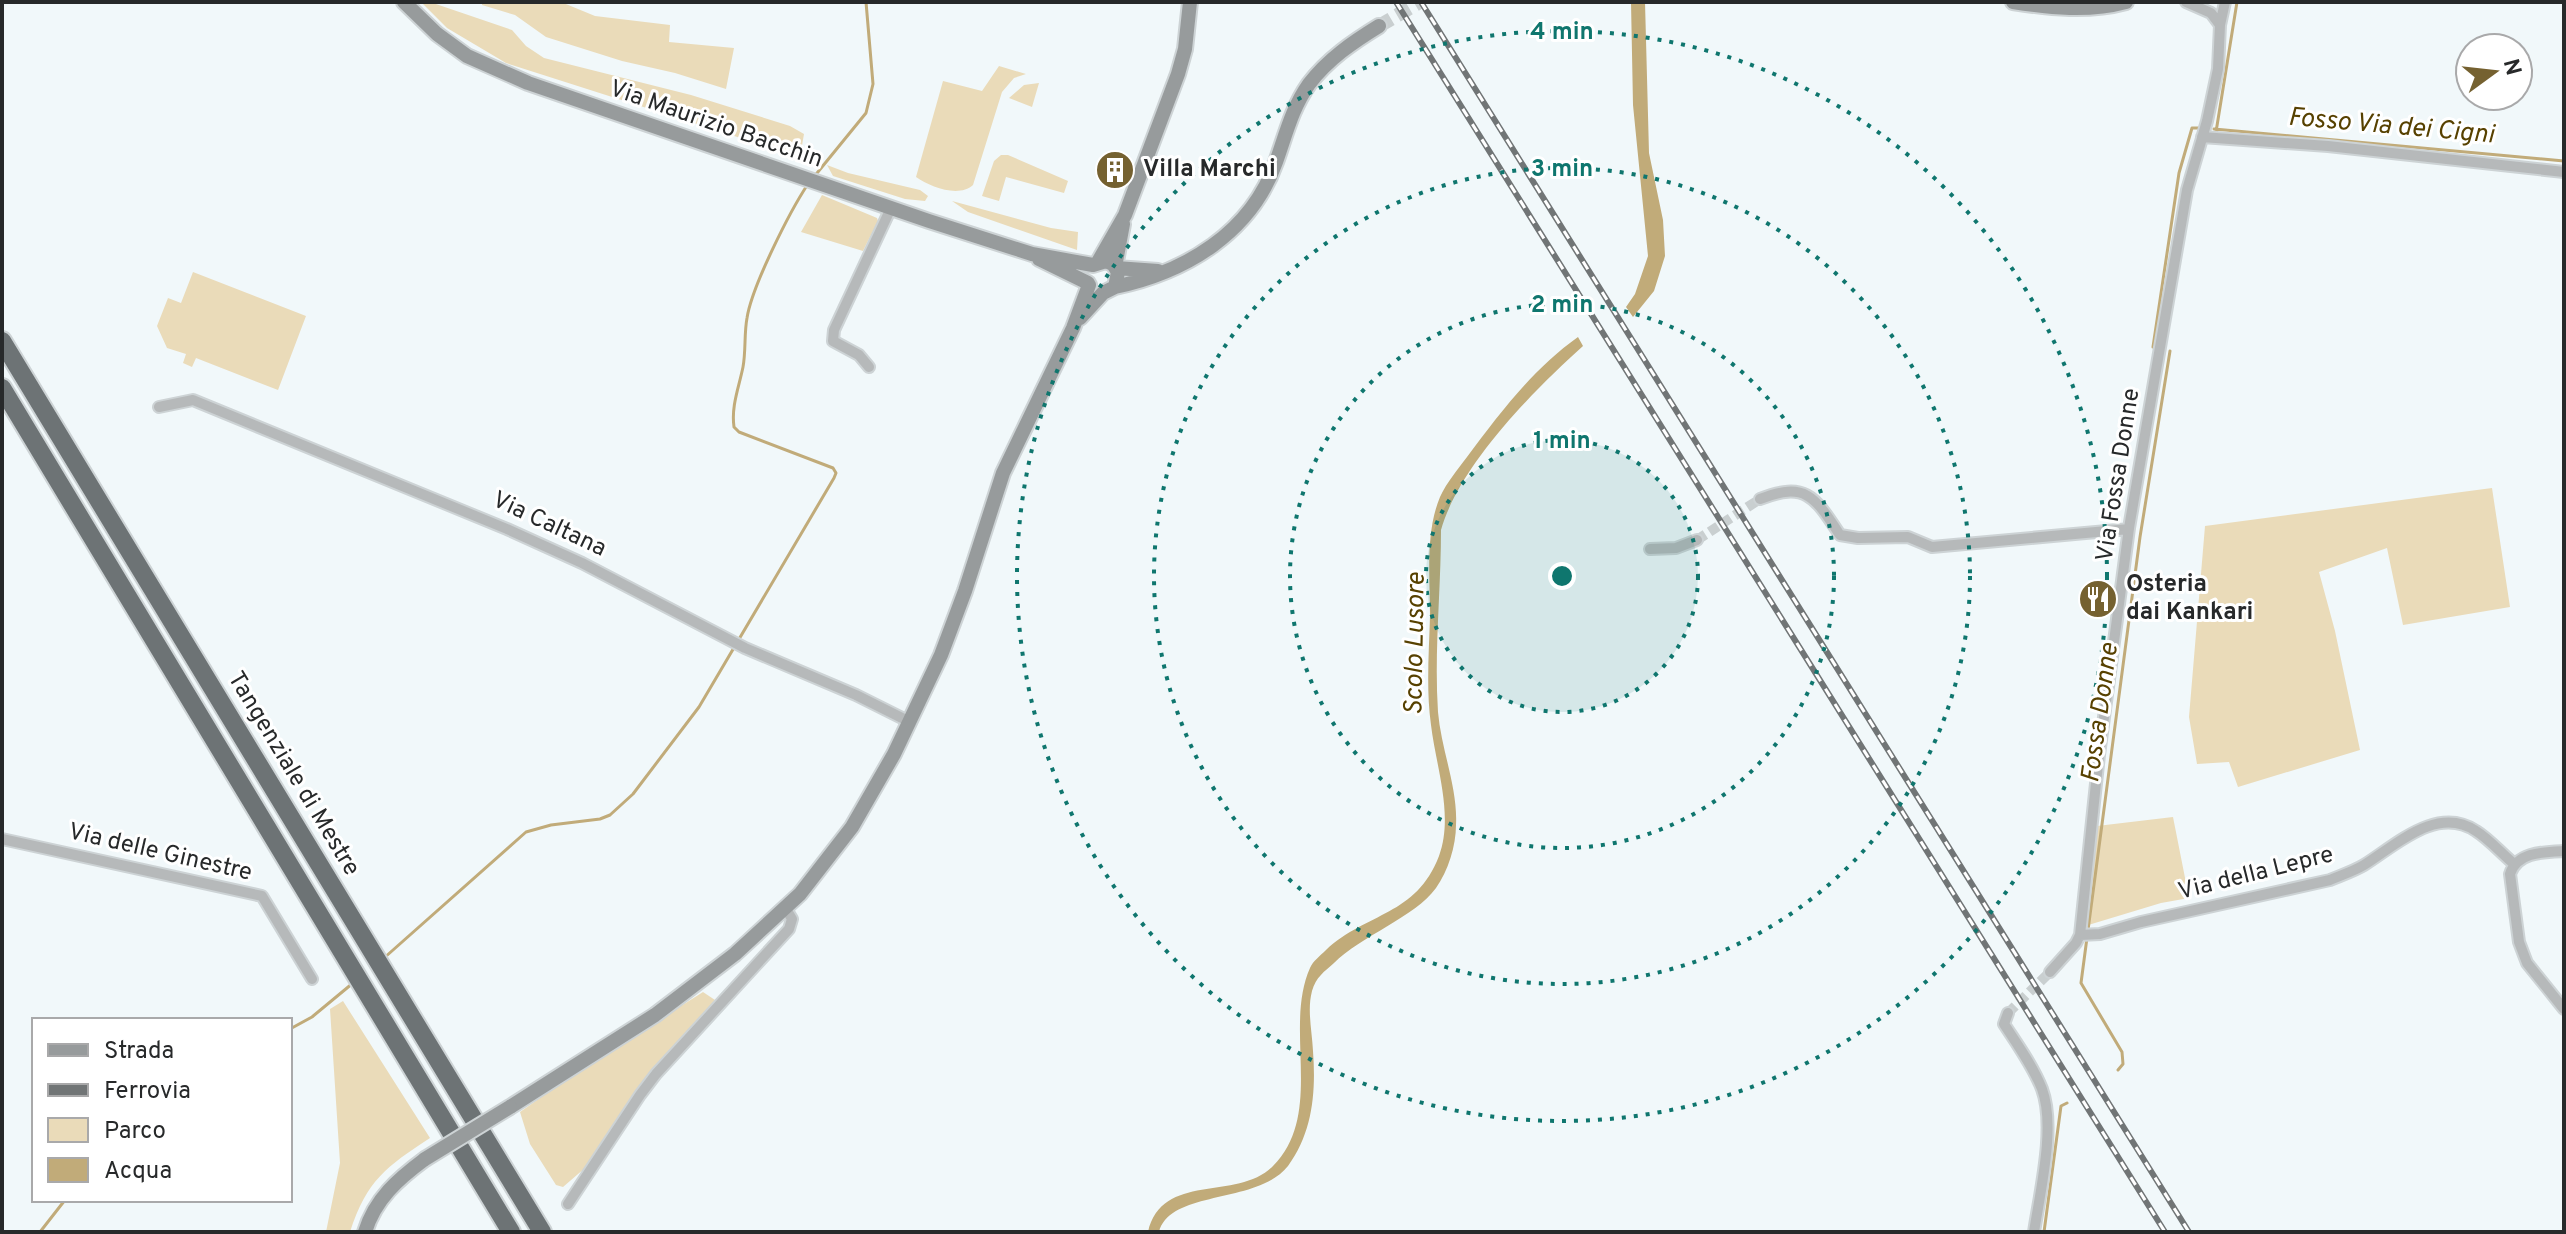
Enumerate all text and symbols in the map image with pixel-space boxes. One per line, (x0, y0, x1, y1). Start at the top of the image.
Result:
text: 4 min (1530, 18, 1594, 48)
north arrow (2454, 32, 2534, 112)
text: N (2496, 56, 2526, 79)
street label: Via Maurizio Bacchin (605, 74, 827, 176)
water label: Fosso Via dei Cigni (2287, 102, 2497, 153)
building icon: Villa Marchi (1094, 149, 1136, 191)
place label: Villa Marchi (1143, 155, 1276, 185)
text: 3 min (1531, 155, 1593, 185)
text: 2 min (1531, 291, 1593, 321)
street label: Via Fossa Donne (2090, 386, 2148, 564)
text: 1 min (1533, 427, 1591, 457)
street label: Via Caltana (487, 486, 611, 564)
centre of rings (1548, 562, 1576, 590)
place label: Osteria dai Kankari (2126, 570, 2253, 628)
water label: Scolo Lusore (1398, 572, 1434, 716)
restaurant icon: Osteria dai Kankari (2077, 578, 2119, 620)
water label: Fossa Donne (2075, 641, 2127, 785)
street label: Tangenziale di Mestre (220, 666, 366, 882)
street label: Via delle Ginestre (65, 817, 255, 889)
street label: Via della Lepre (2175, 840, 2337, 908)
legend (32, 1018, 292, 1202)
text: Strada (104, 1037, 174, 1067)
text: Ferrovia (104, 1077, 191, 1107)
text: Parco (104, 1117, 166, 1147)
text: Acqua (104, 1157, 172, 1187)

